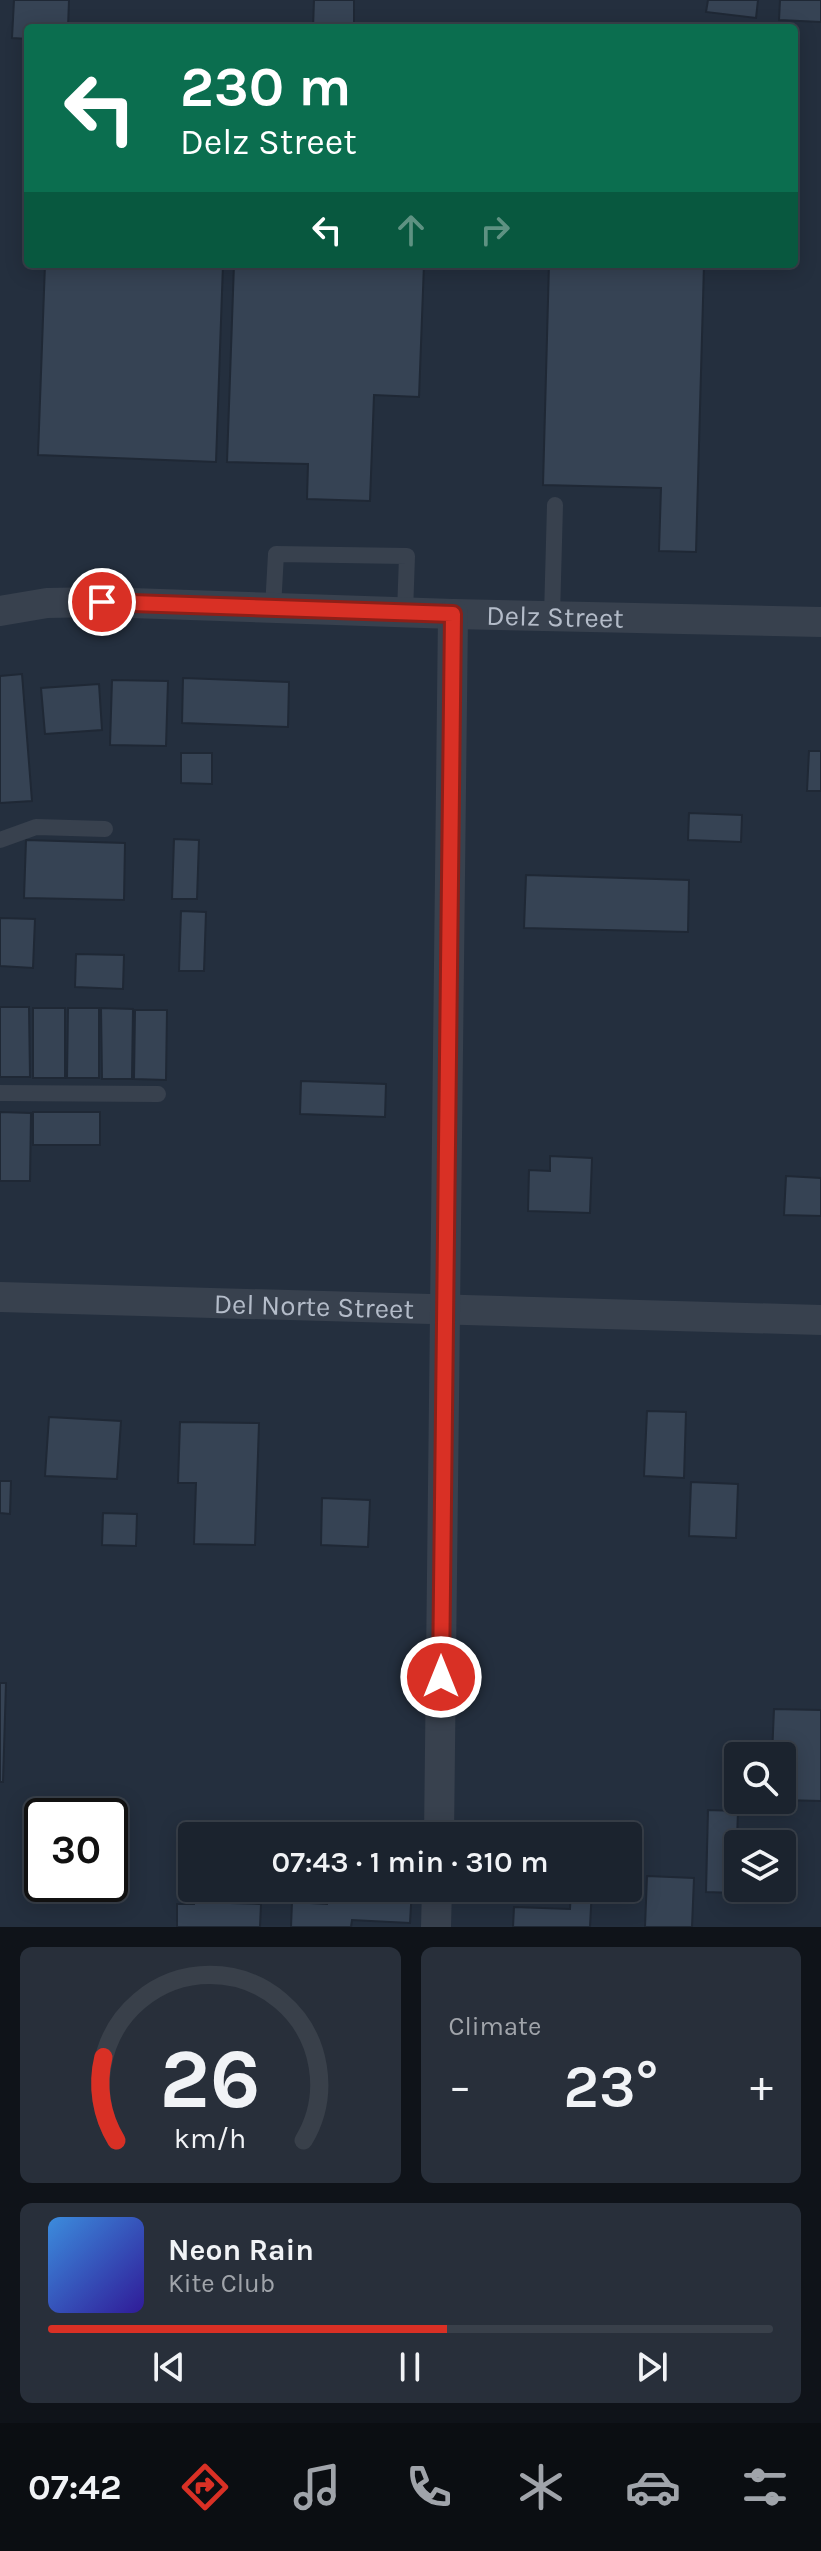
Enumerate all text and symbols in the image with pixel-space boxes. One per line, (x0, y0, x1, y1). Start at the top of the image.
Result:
text: 230 m (180, 54, 351, 119)
icon: left (48, 56, 152, 160)
text: Delz Street (180, 121, 357, 163)
icon: left (305, 208, 349, 252)
icon: ahead (389, 208, 433, 252)
icon: right (473, 208, 517, 252)
pin (68, 568, 136, 636)
icon: arrive (80, 580, 124, 624)
street label: Delz Street (486, 599, 624, 635)
street label: Del Norte Street (213, 1287, 415, 1326)
position arrow (399, 1635, 483, 1719)
map controls (724, 1742, 796, 1902)
button: search (724, 1742, 796, 1814)
speed limit sign: 30 (24, 1798, 128, 1902)
button: layers (724, 1830, 796, 1902)
text: 07:43 · 1 min · 310 m (271, 1844, 549, 1880)
text: Climate (449, 2011, 541, 2042)
text: 26 (160, 2031, 261, 2128)
text: 23° (563, 2052, 658, 2122)
text: − (449, 2061, 472, 2112)
text: + (750, 2061, 773, 2112)
text: km/h (174, 2122, 246, 2155)
text: Neon Rain (168, 2232, 314, 2268)
text: Kite Club (168, 2268, 275, 2299)
icon: previous (147, 2345, 191, 2389)
icon: pause (388, 2345, 432, 2389)
icon: next (630, 2345, 674, 2389)
icon: directions (177, 2459, 233, 2515)
icon: music (289, 2459, 345, 2515)
icon: phone (401, 2459, 457, 2515)
icon: climate (513, 2459, 569, 2515)
icon: car (625, 2459, 681, 2515)
icon: filters (737, 2459, 793, 2515)
text: 07:42 (28, 2466, 122, 2508)

